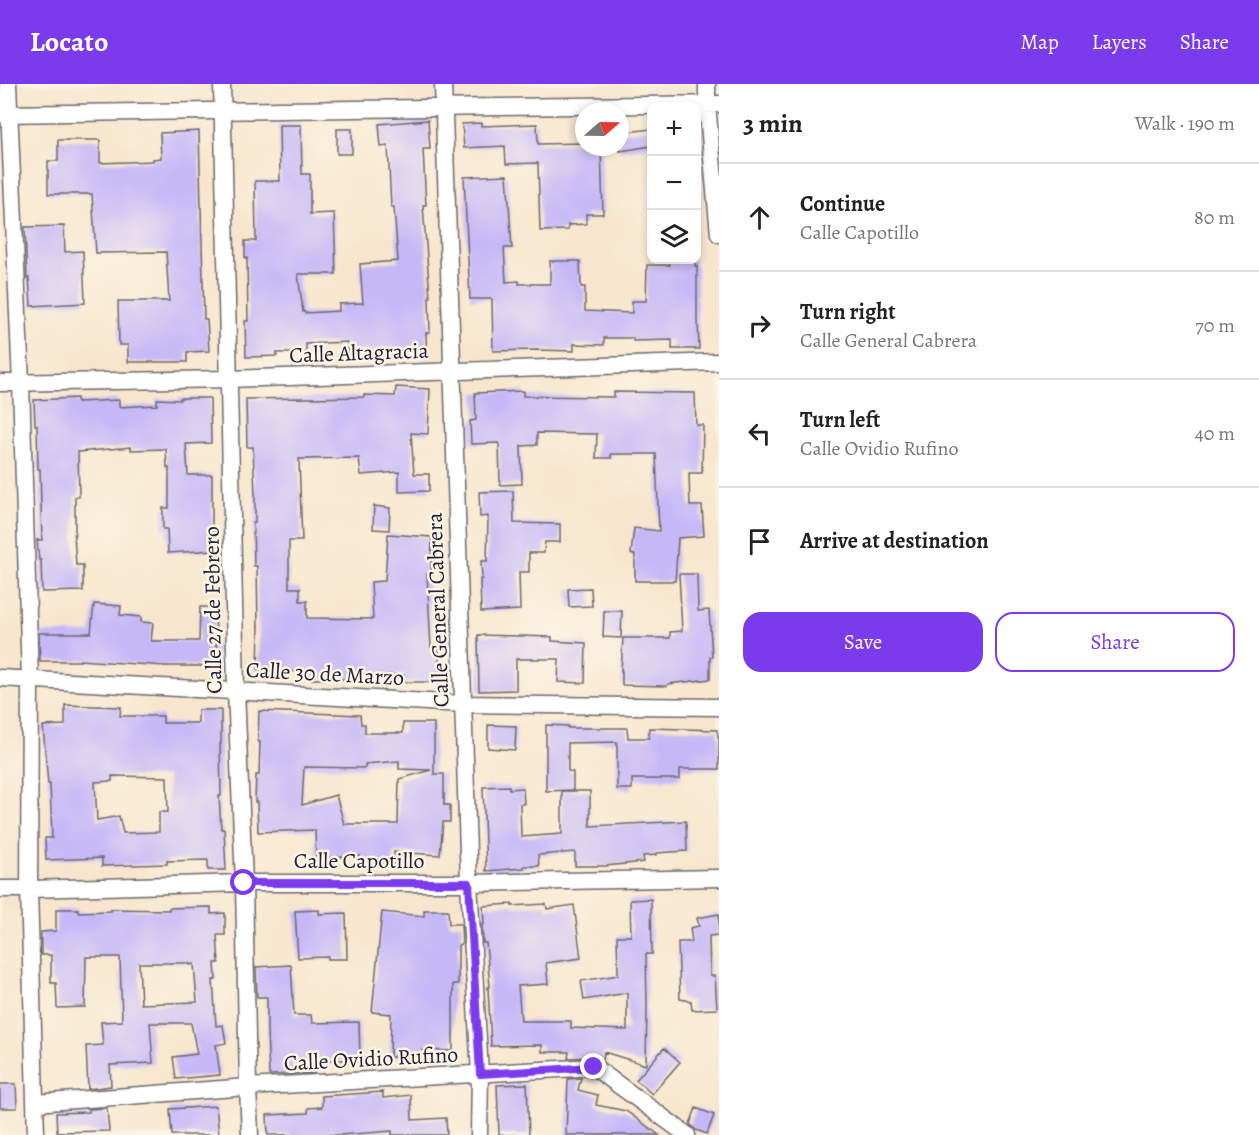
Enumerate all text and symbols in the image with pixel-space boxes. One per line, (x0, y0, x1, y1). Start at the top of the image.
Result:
text: Locato (30, 23, 108, 61)
text: Map (1020, 28, 1059, 56)
text: Layers (1092, 28, 1147, 56)
text: Share (1180, 28, 1229, 56)
north arrow (575, 102, 629, 156)
map controls (647, 102, 701, 264)
button: + (647, 102, 701, 156)
text: 3 min (743, 106, 803, 141)
text: Walk · 190 m (1135, 110, 1235, 137)
button: − (647, 156, 701, 210)
text: Continue (800, 189, 885, 219)
icon: ahead (743, 201, 776, 234)
text: 80 m (1194, 204, 1235, 231)
button: layers (647, 210, 701, 264)
text: Calle Capotillo (800, 219, 919, 246)
text: Turn right (800, 297, 896, 327)
icon: right (743, 309, 776, 342)
text: 70 m (1195, 312, 1235, 339)
text: Calle General Cabrera (800, 327, 977, 354)
street label: Calle Altagracia (289, 336, 430, 370)
text: Turn left (800, 405, 880, 435)
icon: left (743, 417, 776, 450)
text: 40 m (1195, 420, 1235, 447)
text: Calle Ovidio Rufino (800, 435, 959, 462)
street label: Calle General Cabrera (420, 511, 456, 708)
icon: arrive (743, 525, 776, 558)
street label: Calle 27 de Febrero (197, 526, 229, 694)
text: Arrive at destination (800, 526, 989, 556)
button: Save (743, 612, 983, 672)
button: Share (995, 612, 1235, 672)
street label: Calle 30 de Marzo (245, 655, 405, 693)
street label: Calle Capotillo (294, 846, 424, 876)
route start (230, 869, 256, 895)
street label: Calle Ovidio Rufino (283, 1039, 459, 1079)
route end (580, 1053, 606, 1079)

